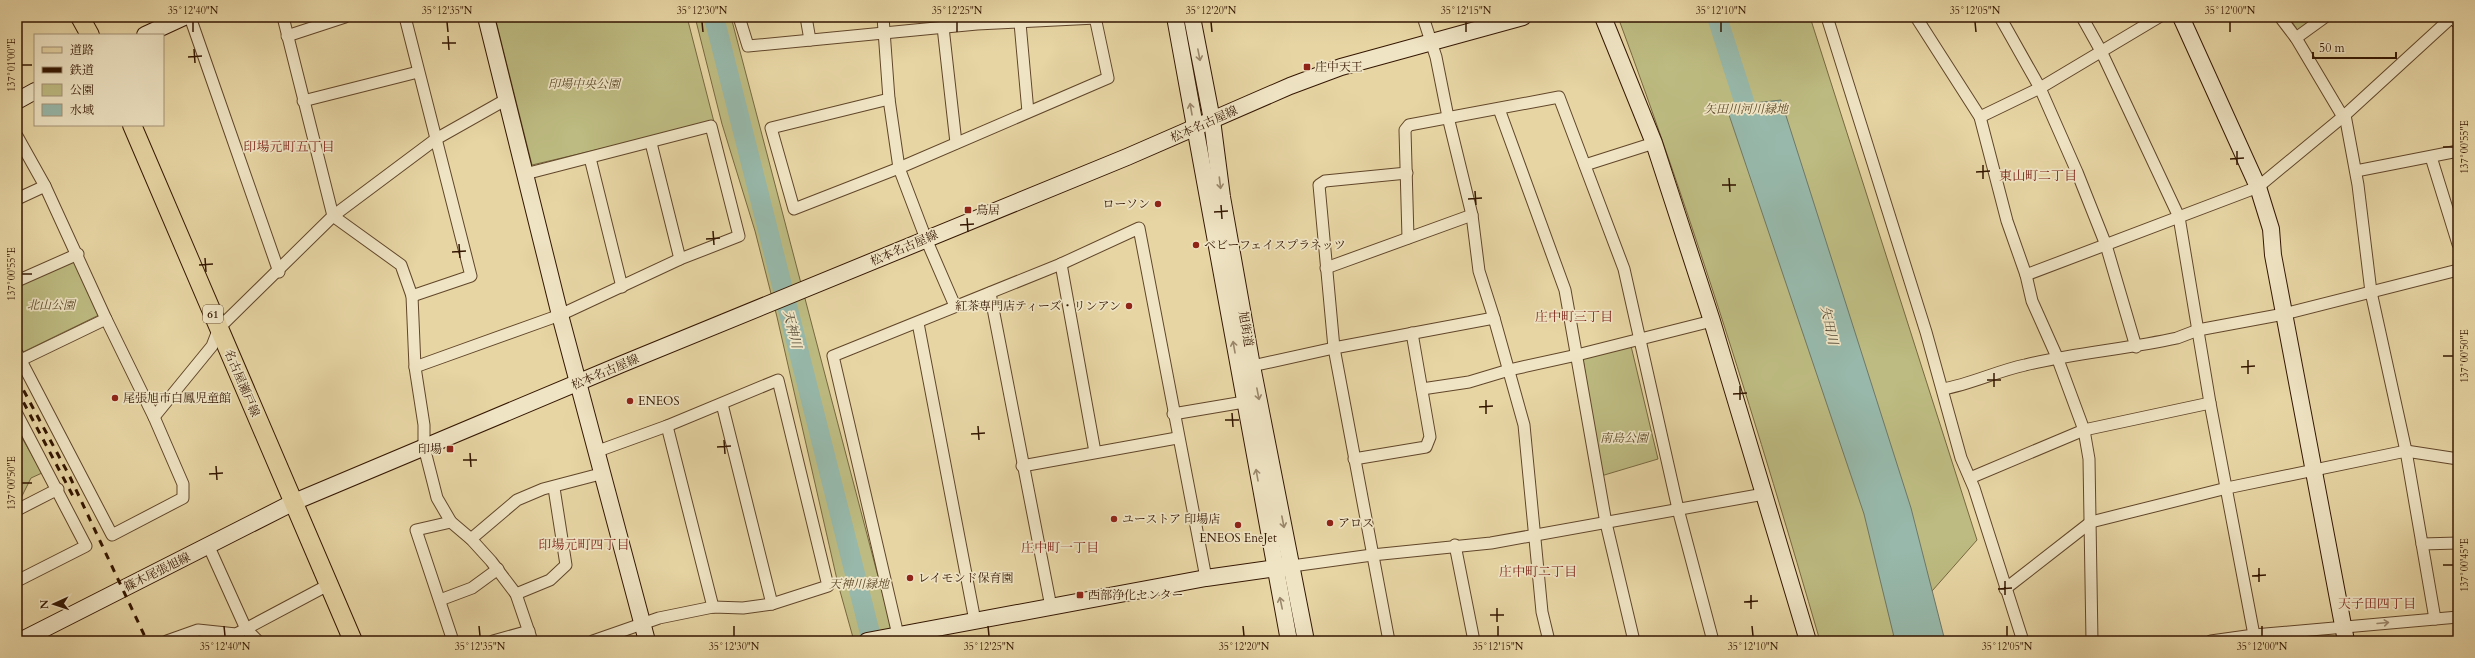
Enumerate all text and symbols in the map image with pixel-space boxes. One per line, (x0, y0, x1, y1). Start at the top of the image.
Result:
text: 35°12'40"N (168, 4, 219, 18)
text: 35°12'35"N (422, 4, 473, 18)
text: 35°12'30"N (677, 4, 728, 18)
text: 35°12'25"N (932, 4, 983, 18)
text: 35°12'20"N (1186, 4, 1237, 18)
text: 35°12'15"N (1441, 4, 1492, 18)
text: 35°12'10"N (1696, 4, 1747, 18)
text: 35°12'05"N (1950, 4, 2001, 18)
text: 35°12'00"N (2205, 4, 2256, 18)
legend (34, 34, 164, 126)
scale bar (2313, 34, 2396, 60)
text: 137°01'00"E (5, 38, 19, 92)
text: 50 m (2319, 40, 2346, 56)
text: 道路 (70, 42, 94, 58)
one-way arrow (1196, 48, 1204, 61)
place label: 庄中天王 (1315, 59, 1363, 75)
text: 鉄道 (69, 62, 94, 78)
marker: 庄中天王 (1302, 62, 1312, 72)
park label: 印場中央公園 (548, 76, 622, 92)
text: 公園 (70, 82, 94, 98)
park label: 矢田川河川緑地 (1704, 101, 1790, 117)
text: 水域 (70, 102, 94, 118)
street label: 松本名古屋線 (1168, 102, 1240, 146)
one-way arrow (1187, 103, 1195, 116)
text: 137°00'55"E (2458, 120, 2472, 174)
district label: 印場元町五丁目 (243, 138, 335, 156)
district label: 東山町二丁目 (1999, 167, 2077, 185)
one-way arrow (1216, 176, 1224, 189)
place label: ローソン (1102, 196, 1150, 212)
marker: ローソン (1153, 199, 1163, 209)
place label: 鳥居 (976, 202, 1000, 218)
marker: 鳥居 (963, 205, 973, 215)
street label: 松本名古屋線 (868, 227, 940, 269)
place label: ベビーフェイスプラネッツ (1204, 237, 1346, 253)
marker: ベビーフェイスプラネッツ (1191, 240, 1201, 250)
text: 137°00'55"E (5, 247, 19, 301)
park label: 北山公園 (27, 297, 77, 313)
place label: 紅茶専門店ティーズ・リンアン (955, 298, 1121, 314)
marker: 紅茶専門店ティーズ・リンアン (1124, 301, 1134, 311)
water label: 矢田川 (1816, 304, 1842, 348)
road number: 61 (203, 305, 223, 323)
water label: 天神川 (779, 308, 806, 352)
district label: 庄中町三丁目 (1535, 308, 1613, 326)
street label: 旭街道 (1235, 310, 1257, 348)
text: 137°00'50"E (2458, 329, 2472, 383)
one-way arrow (1230, 341, 1238, 354)
street label: 名古屋瀬戸線 (221, 347, 263, 419)
street label: 松本名古屋線 (569, 351, 641, 393)
one-way arrow (1254, 387, 1262, 400)
place label: 尾張旭市白鳳児童館 (123, 390, 231, 406)
marker: 尾張旭市白鳳児童館 (110, 393, 120, 403)
place label: ENEOS (638, 393, 679, 409)
marker: ENEOS (625, 396, 635, 406)
park label: 南島公園 (1600, 430, 1650, 446)
place label: 印場 (418, 441, 442, 457)
marker: 印場 (445, 444, 455, 454)
text: 137°00'50"E (5, 456, 19, 510)
one-way arrow (1253, 469, 1261, 482)
place label: ユーストア 印場店 (1122, 511, 1220, 527)
marker: ユーストア 印場店 (1109, 514, 1119, 524)
one-way arrow (1279, 515, 1287, 528)
place label: アロス (1338, 515, 1374, 531)
marker: アロス (1325, 518, 1335, 528)
marker: ENEOS EneJet (1233, 520, 1243, 530)
place label: ENEOS EneJet (1199, 530, 1277, 546)
district label: 印場元町四丁目 (538, 536, 630, 554)
text: 137°00'45"E (2458, 538, 2472, 592)
district label: 庄中町一丁目 (1021, 539, 1099, 557)
street label: 篠木尾張旭線 (121, 549, 193, 595)
district label: 庄中町二丁目 (1499, 563, 1577, 581)
place label: レイモンド保育園 (918, 570, 1013, 586)
marker: レイモンド保育園 (905, 573, 915, 583)
park label: 天神川緑地 (829, 576, 891, 592)
north arrow (34, 584, 74, 624)
place label: 西部浄化センター (1088, 587, 1184, 603)
marker: 西部浄化センター (1075, 590, 1085, 600)
district label: 天子田四丁目 (2338, 595, 2416, 613)
one-way arrow (1277, 597, 1285, 610)
text: N (37, 599, 52, 610)
one-way arrow (2377, 620, 2390, 627)
text: 35°12'40"N (200, 640, 251, 654)
text: 35°12'35"N (455, 640, 506, 654)
text: 35°12'30"N (709, 640, 760, 654)
text: 35°12'25"N (964, 640, 1015, 654)
text: 35°12'20"N (1219, 640, 1270, 654)
text: 35°12'15"N (1473, 640, 1524, 654)
text: 35°12'10"N (1728, 640, 1779, 654)
text: 35°12'05"N (1982, 640, 2033, 654)
text: 35°12'00"N (2237, 640, 2288, 654)

